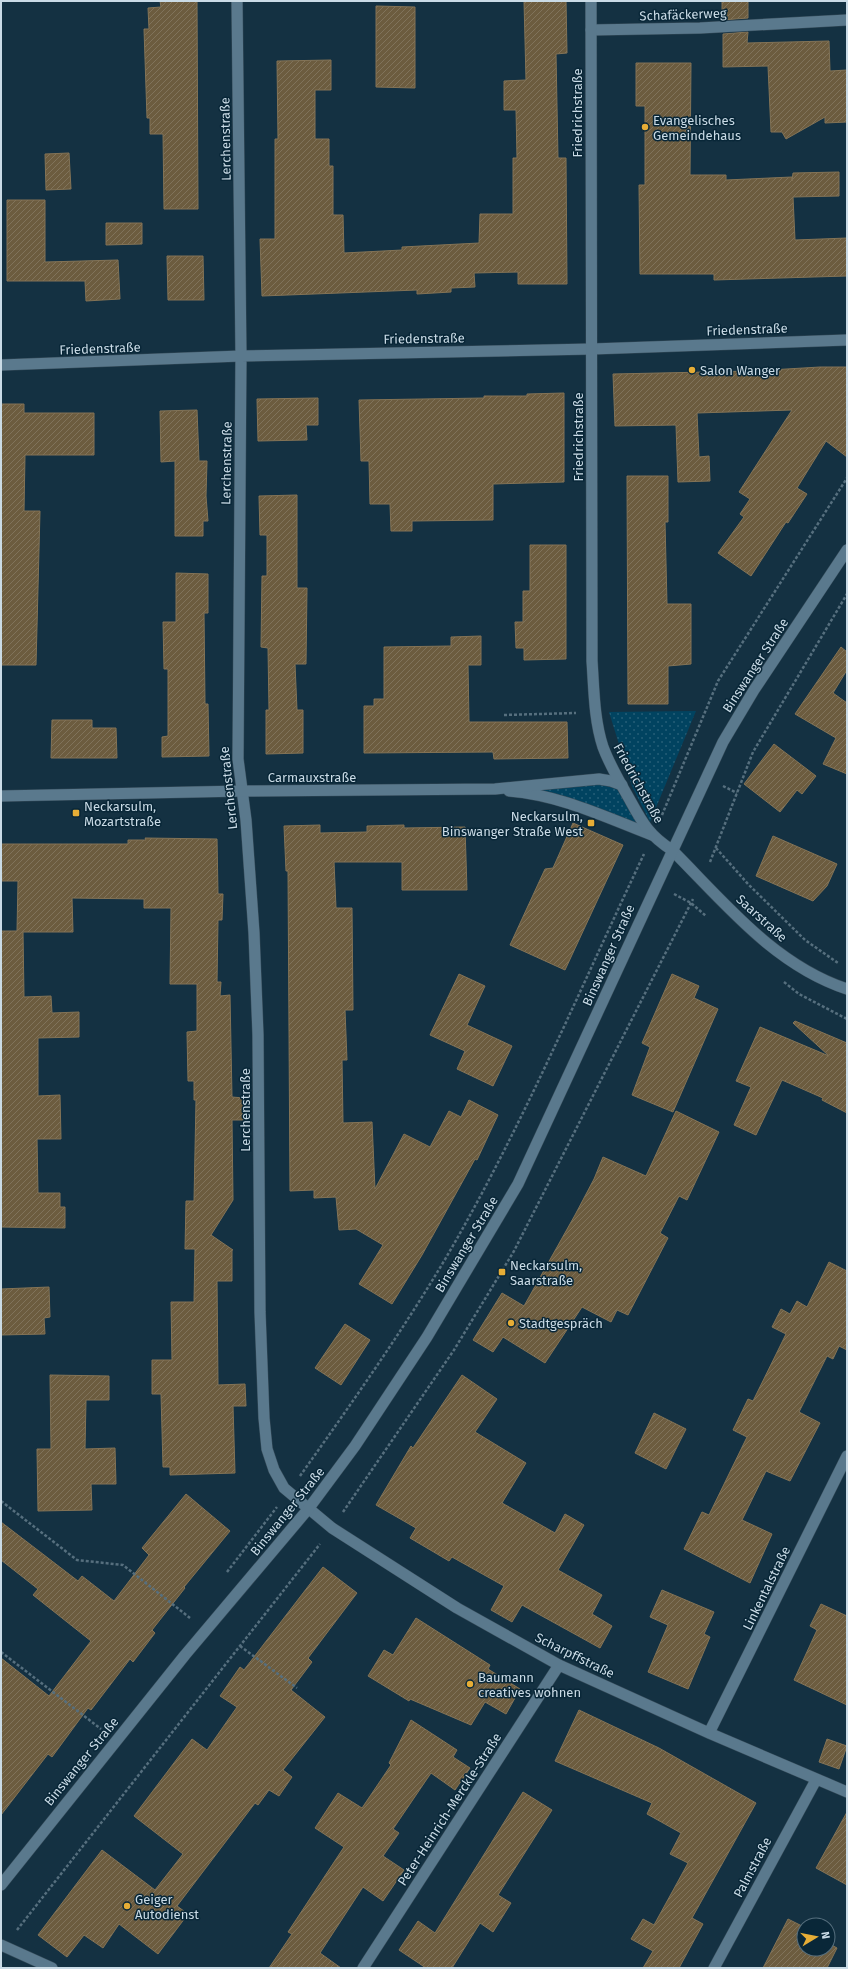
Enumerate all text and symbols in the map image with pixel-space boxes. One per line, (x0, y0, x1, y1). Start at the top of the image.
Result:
street label: Schafäckerweg (639, 5, 727, 24)
street label: Friedrichstraße (570, 68, 585, 158)
street label: Lerchenstraße (217, 97, 234, 181)
place label: Evangelisches Gemeindehaus (653, 113, 741, 143)
marker: Evangelisches Gemeindehaus (640, 122, 650, 132)
street label: Friedenstraße (706, 321, 788, 338)
street label: Friedenstraße (383, 330, 465, 347)
street label: Friedenstraße (59, 340, 141, 357)
place label: Salon Wanger (700, 363, 780, 378)
marker: Salon Wanger (687, 365, 697, 375)
street label: Friedrichstraße (571, 392, 586, 482)
street label: Lerchenstraße (218, 421, 235, 505)
street label: Binswanger Straße (719, 615, 791, 715)
street label: Friedrichstraße (610, 741, 667, 826)
street label: Lerchenstraße (217, 746, 240, 830)
street label: Carmauxstraße (268, 770, 356, 785)
place label: Neckarsulm, Mozartstraße (84, 799, 161, 829)
marker: Neckarsulm, Mozartstraße (71, 808, 81, 818)
place label: Neckarsulm, Binswanger Straße West (442, 809, 583, 839)
marker: Neckarsulm, Binswanger Straße West (586, 818, 596, 828)
street label: Saarstraße (733, 892, 790, 945)
street label: Binswanger Straße (579, 902, 638, 1008)
street label: Lerchenstraße (238, 1068, 253, 1152)
street label: Binswanger Straße (432, 1194, 501, 1295)
place label: Neckarsulm, Saarstraße (510, 1258, 582, 1288)
marker: Neckarsulm, Saarstraße (497, 1267, 507, 1277)
place label: Stadtgespräch (519, 1316, 603, 1331)
marker: Stadtgespräch (506, 1318, 516, 1328)
street label: Binswanger Straße (247, 1464, 328, 1559)
street label: Linkentalstraße (740, 1544, 793, 1633)
street label: Scharpffstraße (533, 1630, 617, 1681)
place label: Baumann creatives wohnen (478, 1670, 581, 1700)
marker: Baumann creatives wohnen (465, 1679, 475, 1689)
street label: Binswanger Straße (41, 1714, 122, 1809)
street label: Peter-Heinrich-Merckle-Straße (394, 1730, 504, 1888)
street label: Palmstraße (730, 1835, 775, 1900)
place label: Geiger Autodienst (135, 1892, 199, 1922)
marker: Geiger Autodienst (122, 1901, 132, 1911)
north arrow (796, 1917, 836, 1957)
text: N (818, 1931, 832, 1940)

